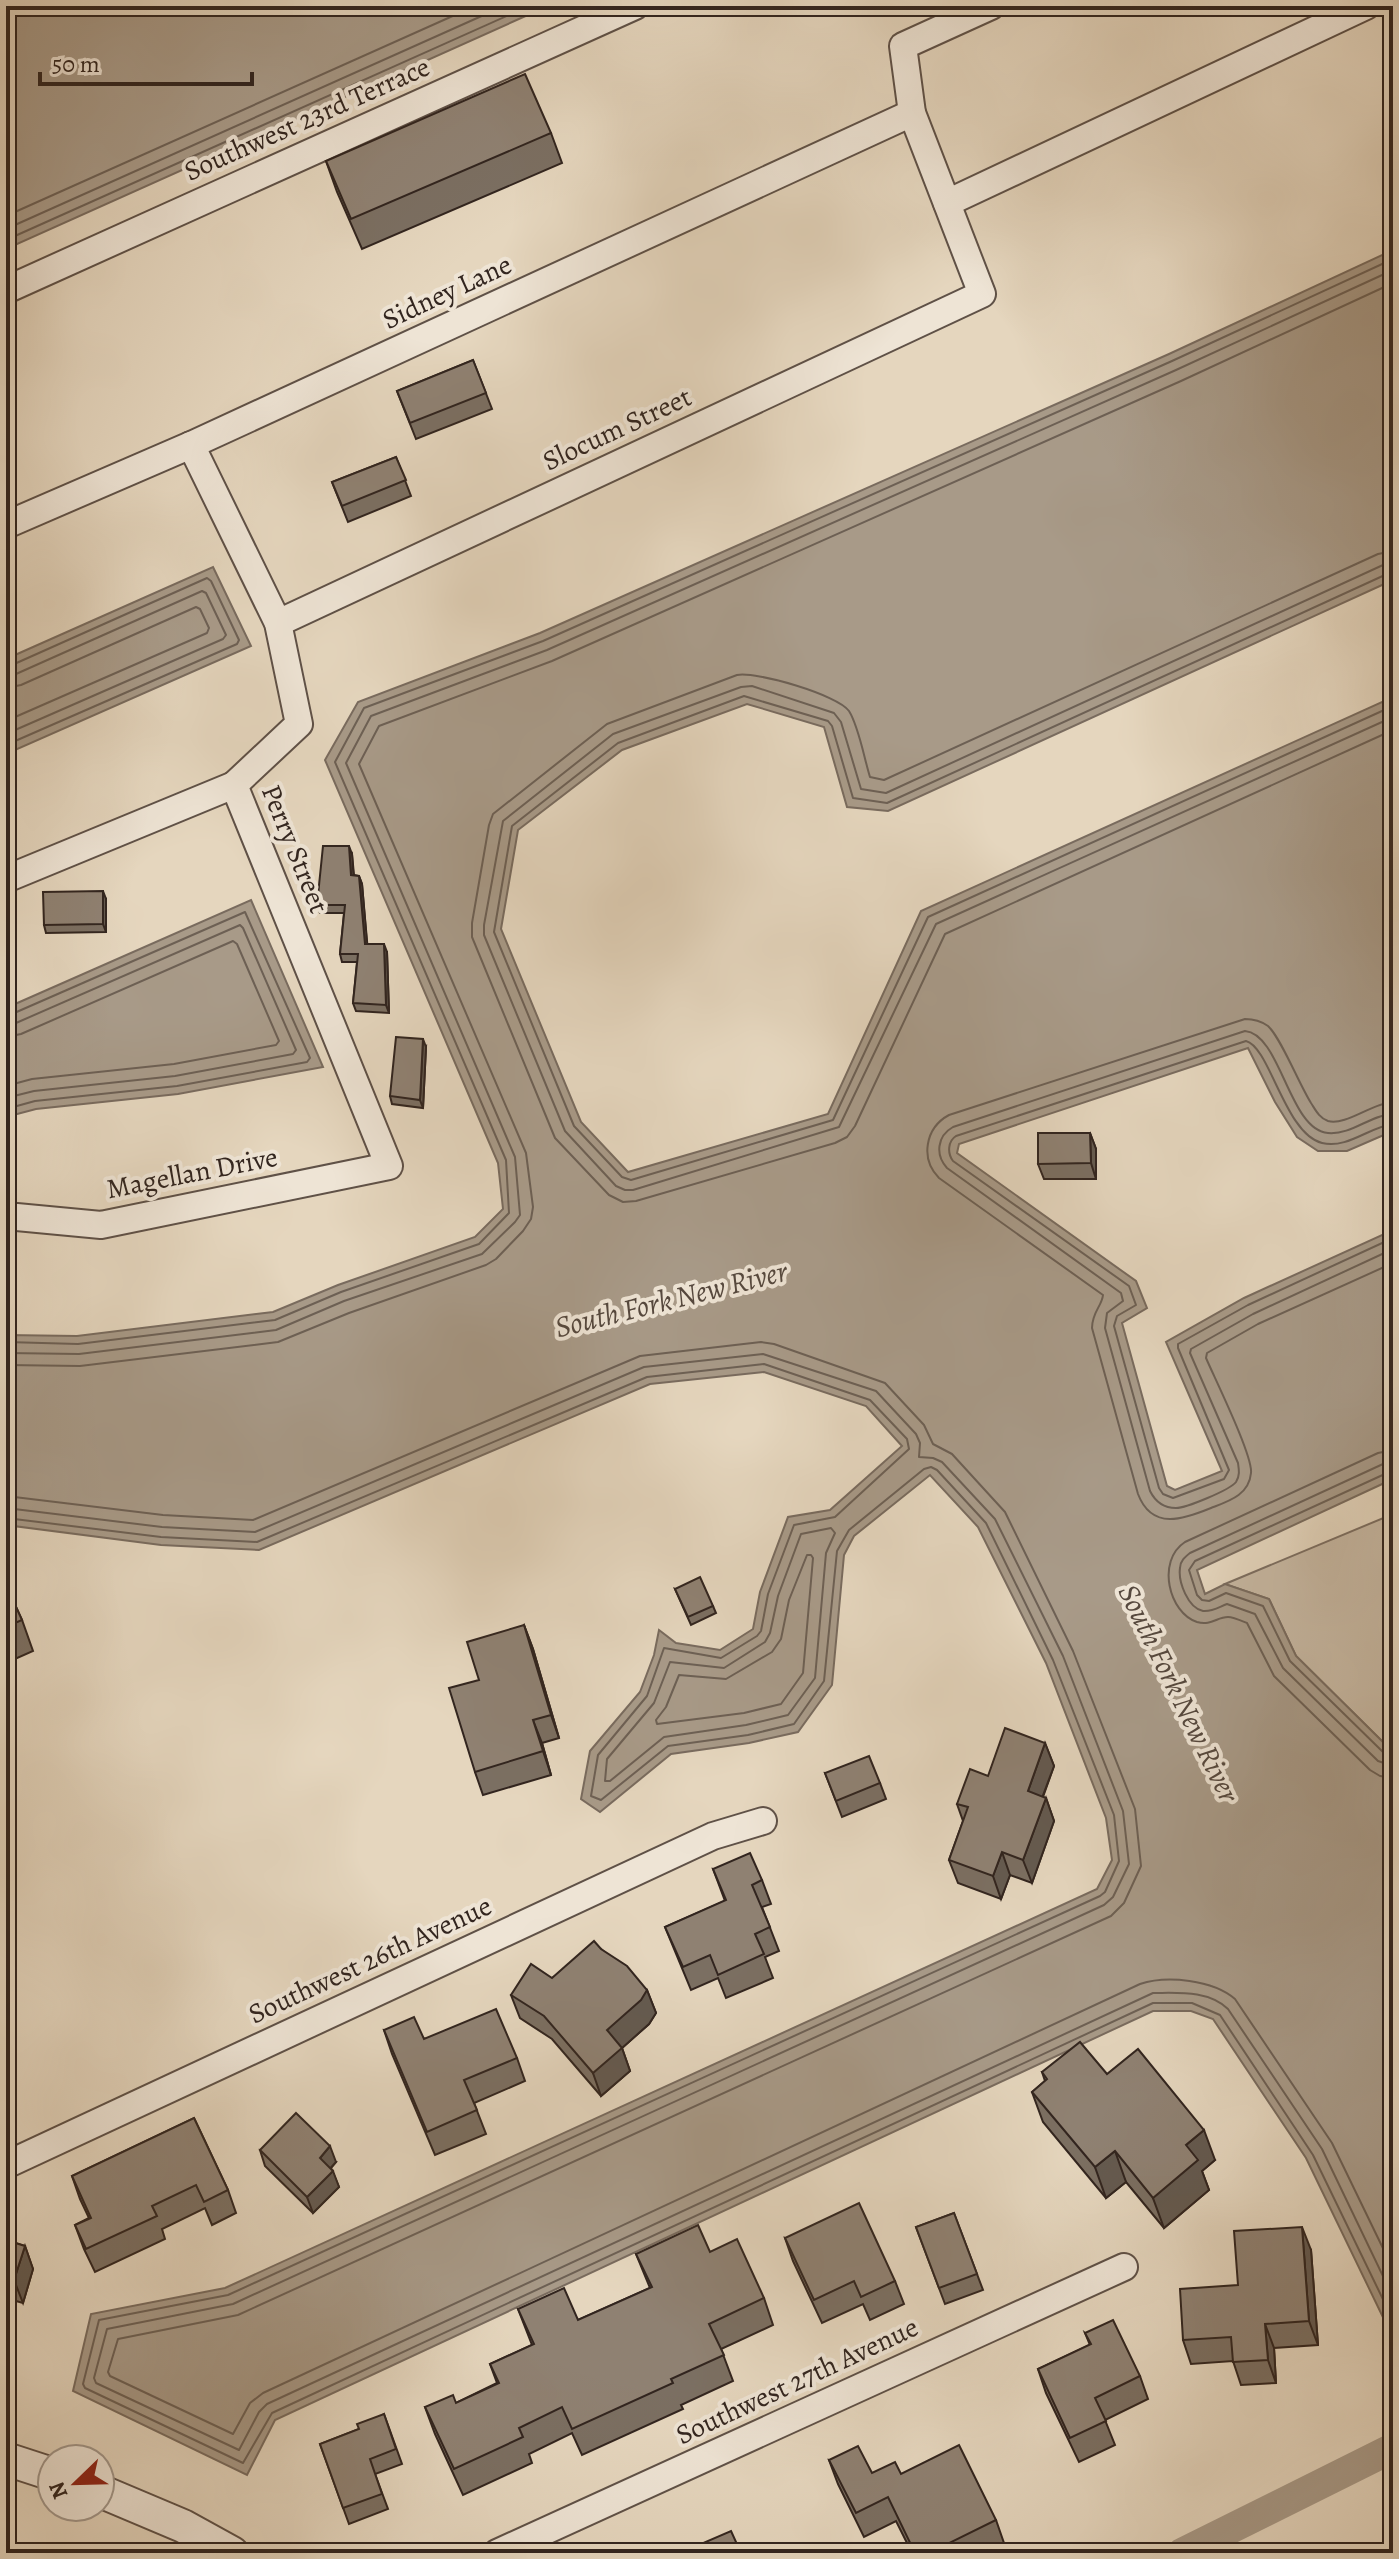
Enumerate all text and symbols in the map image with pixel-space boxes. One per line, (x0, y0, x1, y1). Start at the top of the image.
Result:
scale bar (40, 36, 252, 86)
text: 50 m (52, 48, 100, 80)
street label: Southwest 23rd Terrace (178, 48, 436, 190)
street label: Sidney Lane (376, 246, 518, 338)
street label: Slocum Street (536, 378, 698, 480)
street label: Perry Street (252, 779, 338, 919)
street label: Magellan Drive (103, 1138, 281, 1208)
water label: South Fork New River (551, 1250, 793, 1347)
water label: South Fork New River (1109, 1577, 1250, 1810)
street label: Southwest 26th Avenue (242, 1887, 498, 2033)
street label: Southwest 27th Avenue (670, 2308, 924, 2454)
north arrow (36, 2443, 116, 2523)
text: N (42, 2477, 75, 2504)

